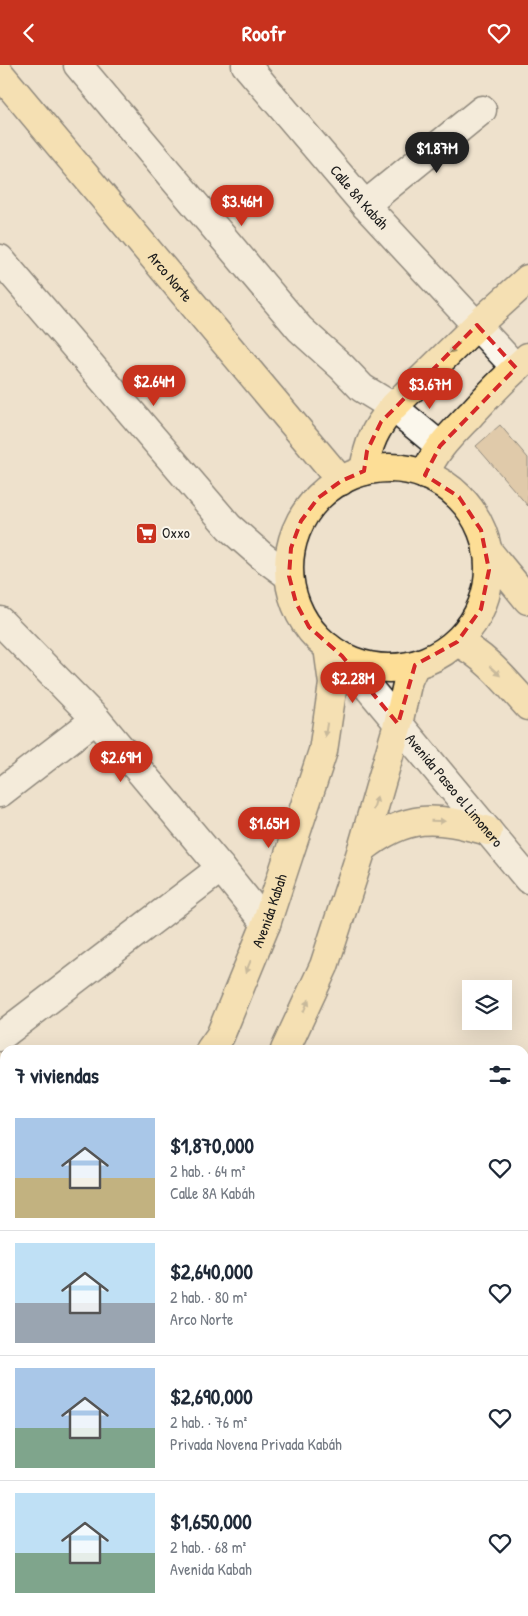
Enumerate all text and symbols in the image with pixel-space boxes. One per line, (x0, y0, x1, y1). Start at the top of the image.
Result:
text: Roofr (242, 18, 286, 48)
icon: back (15, 19, 43, 47)
icon: heart (485, 19, 513, 47)
pin: $1.87M (396, 131, 478, 174)
text: $1.87M (416, 137, 458, 159)
street label: Calle 8A Kabáh (325, 160, 393, 234)
pin: $3.46M (201, 185, 283, 227)
text: $3.46M (222, 190, 262, 212)
street label: Arco Norte (143, 247, 198, 306)
one-way arrow (448, 341, 460, 353)
pin: $2.64M (113, 365, 195, 407)
pin: $3.67M (389, 367, 471, 410)
text: $2.64M (134, 370, 174, 392)
text: $3.67M (409, 373, 451, 395)
supermarket icon: Oxxo (134, 521, 158, 545)
place label: Oxxo (162, 522, 190, 543)
pin: $2.28M (312, 661, 394, 704)
one-way arrow (489, 665, 501, 677)
text: $2.28M (332, 667, 374, 689)
one-way arrow (322, 722, 330, 738)
street label: Avenida Paseo el Limonero (401, 729, 508, 851)
pin: $2.69M (80, 741, 162, 783)
text: $2.69M (101, 746, 141, 768)
one-way arrow (372, 795, 380, 810)
pin: $1.65M (228, 807, 310, 849)
text: $1.65M (249, 812, 289, 834)
one-way arrow (431, 817, 447, 825)
street label: Avenida Kabah (246, 871, 292, 951)
one-way arrow (244, 960, 252, 975)
map controls (462, 980, 512, 1030)
button: layers (462, 980, 512, 1030)
one-way arrow (302, 999, 310, 1013)
text: 7 viviendas (15, 1061, 99, 1090)
icon: filters (486, 1061, 514, 1089)
text: $1,870,000 (170, 1131, 254, 1160)
icon: home (55, 1138, 115, 1198)
icon: heart (486, 1154, 514, 1182)
text: 2 hab. · 64 m² (170, 1160, 245, 1182)
text: Calle 8A Kabáh (170, 1182, 255, 1204)
text: $2,640,000 (170, 1257, 253, 1286)
icon: home (55, 1263, 115, 1323)
icon: heart (486, 1279, 514, 1307)
text: 2 hab. · 80 m² (170, 1286, 247, 1308)
text: Arco Norte (170, 1308, 233, 1330)
text: $2,690,000 (170, 1382, 253, 1411)
icon: home (55, 1388, 115, 1448)
icon: heart (486, 1404, 514, 1432)
text: 2 hab. · 76 m² (170, 1411, 247, 1433)
text: Privada Novena Privada Kabáh (170, 1433, 342, 1455)
text: $1,650,000 (170, 1507, 252, 1536)
icon: home (55, 1513, 115, 1573)
icon: heart (486, 1529, 514, 1557)
text: 2 hab. · 68 m² (170, 1536, 246, 1558)
text: Avenida Kabah (170, 1558, 252, 1580)

